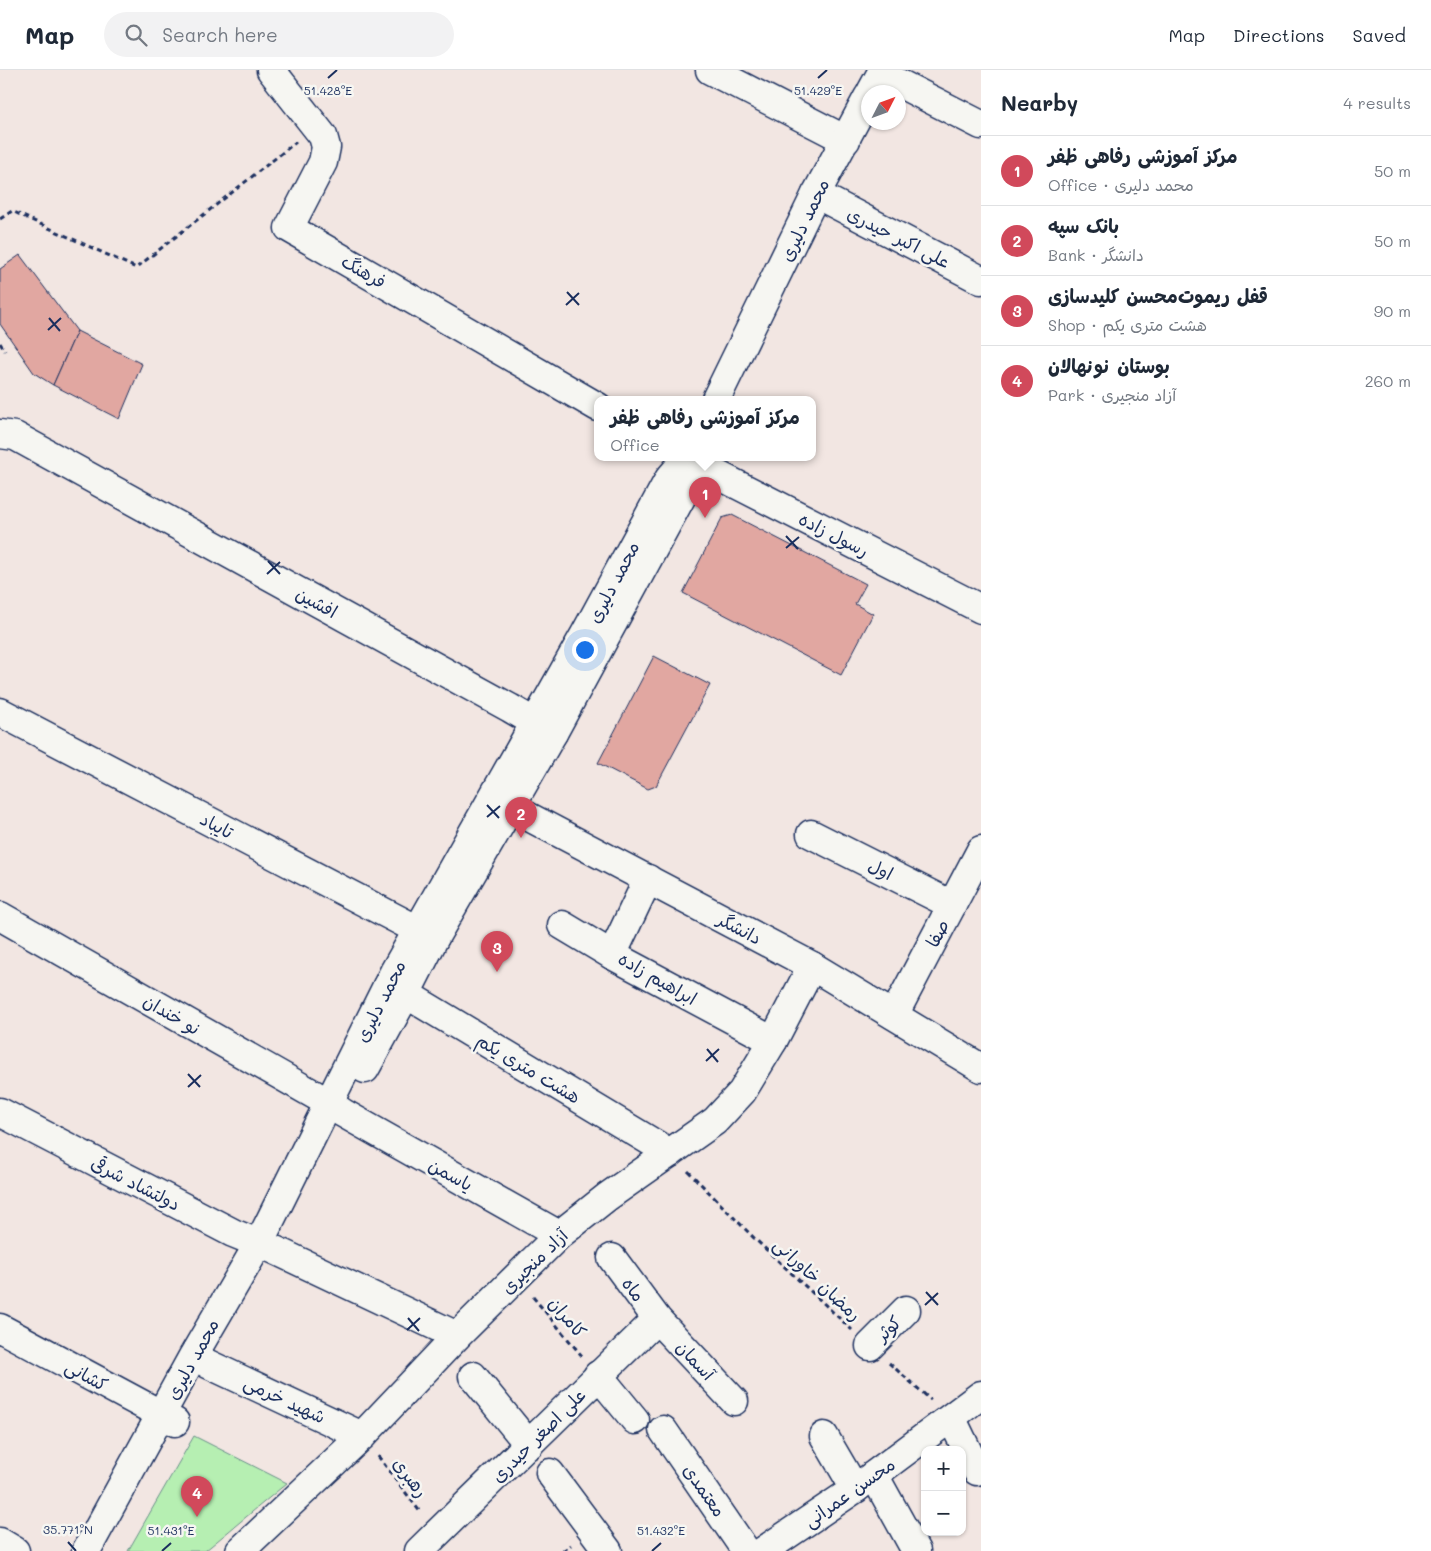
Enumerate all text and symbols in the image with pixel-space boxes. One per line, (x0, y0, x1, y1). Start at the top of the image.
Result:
search box (104, 12, 454, 57)
text: Map (25, 19, 74, 50)
icon: search (122, 21, 150, 49)
text: Search here (162, 22, 278, 47)
text: Map (1168, 23, 1205, 47)
text: Directions (1233, 23, 1325, 47)
text: Saved (1353, 23, 1406, 47)
text: 51.428°E (304, 82, 352, 98)
text: 51.429°E (794, 82, 842, 98)
north arrow (861, 85, 906, 130)
text: Nearby (1001, 89, 1078, 116)
text: 4 results (1343, 92, 1411, 113)
text: مرکز آموزشی رفاهی ظفر (1048, 143, 1237, 168)
text: 1 (1013, 160, 1021, 181)
text: 50 m (1374, 160, 1411, 181)
text: Office · محمد دلیری (1048, 174, 1194, 195)
street label: محمد دلیری (774, 175, 834, 265)
street label: علی اکبر حیدری (843, 201, 955, 273)
text: بانک سپه (1048, 213, 1119, 238)
text: 2 (1013, 230, 1021, 251)
text: 50 m (1374, 230, 1411, 251)
text: Bank · دانشگر (1048, 244, 1144, 265)
street label: فرهنگ (337, 249, 391, 293)
text: قفل ریموت‌محسن کلیدسازی (1048, 283, 1268, 308)
text: 3 (1012, 300, 1022, 321)
text: 90 m (1374, 300, 1411, 321)
text: Shop · هشت متری یکم (1048, 314, 1207, 335)
text: بوستان نونهالان (1048, 353, 1170, 378)
text: 4 (1012, 370, 1022, 391)
text: 260 m (1365, 370, 1411, 391)
text: Park · آزاد منجیری (1048, 384, 1176, 405)
popup (594, 396, 816, 461)
text: مرکز آموزشی رفاهی ظفر (610, 404, 800, 429)
text: Office (610, 434, 660, 455)
pin: 1 (689, 477, 721, 518)
street label: رسول زاده (795, 506, 873, 562)
street label: محمد دلیری (582, 537, 644, 627)
street label: افشین (292, 581, 342, 623)
your location (572, 637, 598, 663)
pin: 2 (505, 797, 537, 838)
street label: تایباد (196, 806, 239, 844)
street label: اول (864, 853, 898, 885)
street label: دانشگر (712, 906, 766, 949)
street label: صفا (920, 915, 954, 951)
pin: 3 (481, 931, 513, 972)
street label: ابراهیم زاده (613, 946, 702, 1013)
street label: محمد دلیری (349, 956, 411, 1046)
street label: نو خندان (139, 988, 205, 1040)
street label: هشت متری یکم (471, 1027, 586, 1111)
street label: دولتشاد شرقی (87, 1150, 185, 1216)
street label: یاسمن (424, 1152, 478, 1196)
street label: آزاد منجیری (495, 1222, 574, 1299)
street label: رمضان خاورانی (769, 1232, 867, 1326)
street label: ماه (617, 1272, 651, 1306)
street label: کامران (544, 1291, 592, 1343)
street label: کوثر (868, 1310, 906, 1348)
street label: محمد دلیری (160, 1314, 224, 1404)
street label: آسمان (671, 1335, 722, 1386)
street label: کشانی (61, 1354, 113, 1397)
street label: شهید خرمی (240, 1370, 330, 1428)
street label: علی اصغر حیدری (486, 1383, 590, 1487)
map controls (921, 1446, 966, 1536)
button: + (921, 1446, 966, 1491)
street label: رهبری (388, 1452, 434, 1502)
street label: محسن عمرانی (799, 1452, 899, 1532)
street label: معتمدی (678, 1459, 732, 1521)
pin: 4 (181, 1476, 213, 1517)
button: − (921, 1491, 966, 1536)
text: 35.771°N (43, 1521, 93, 1537)
text: 51.431°E (148, 1522, 195, 1538)
text: 51.432°E (637, 1522, 685, 1538)

